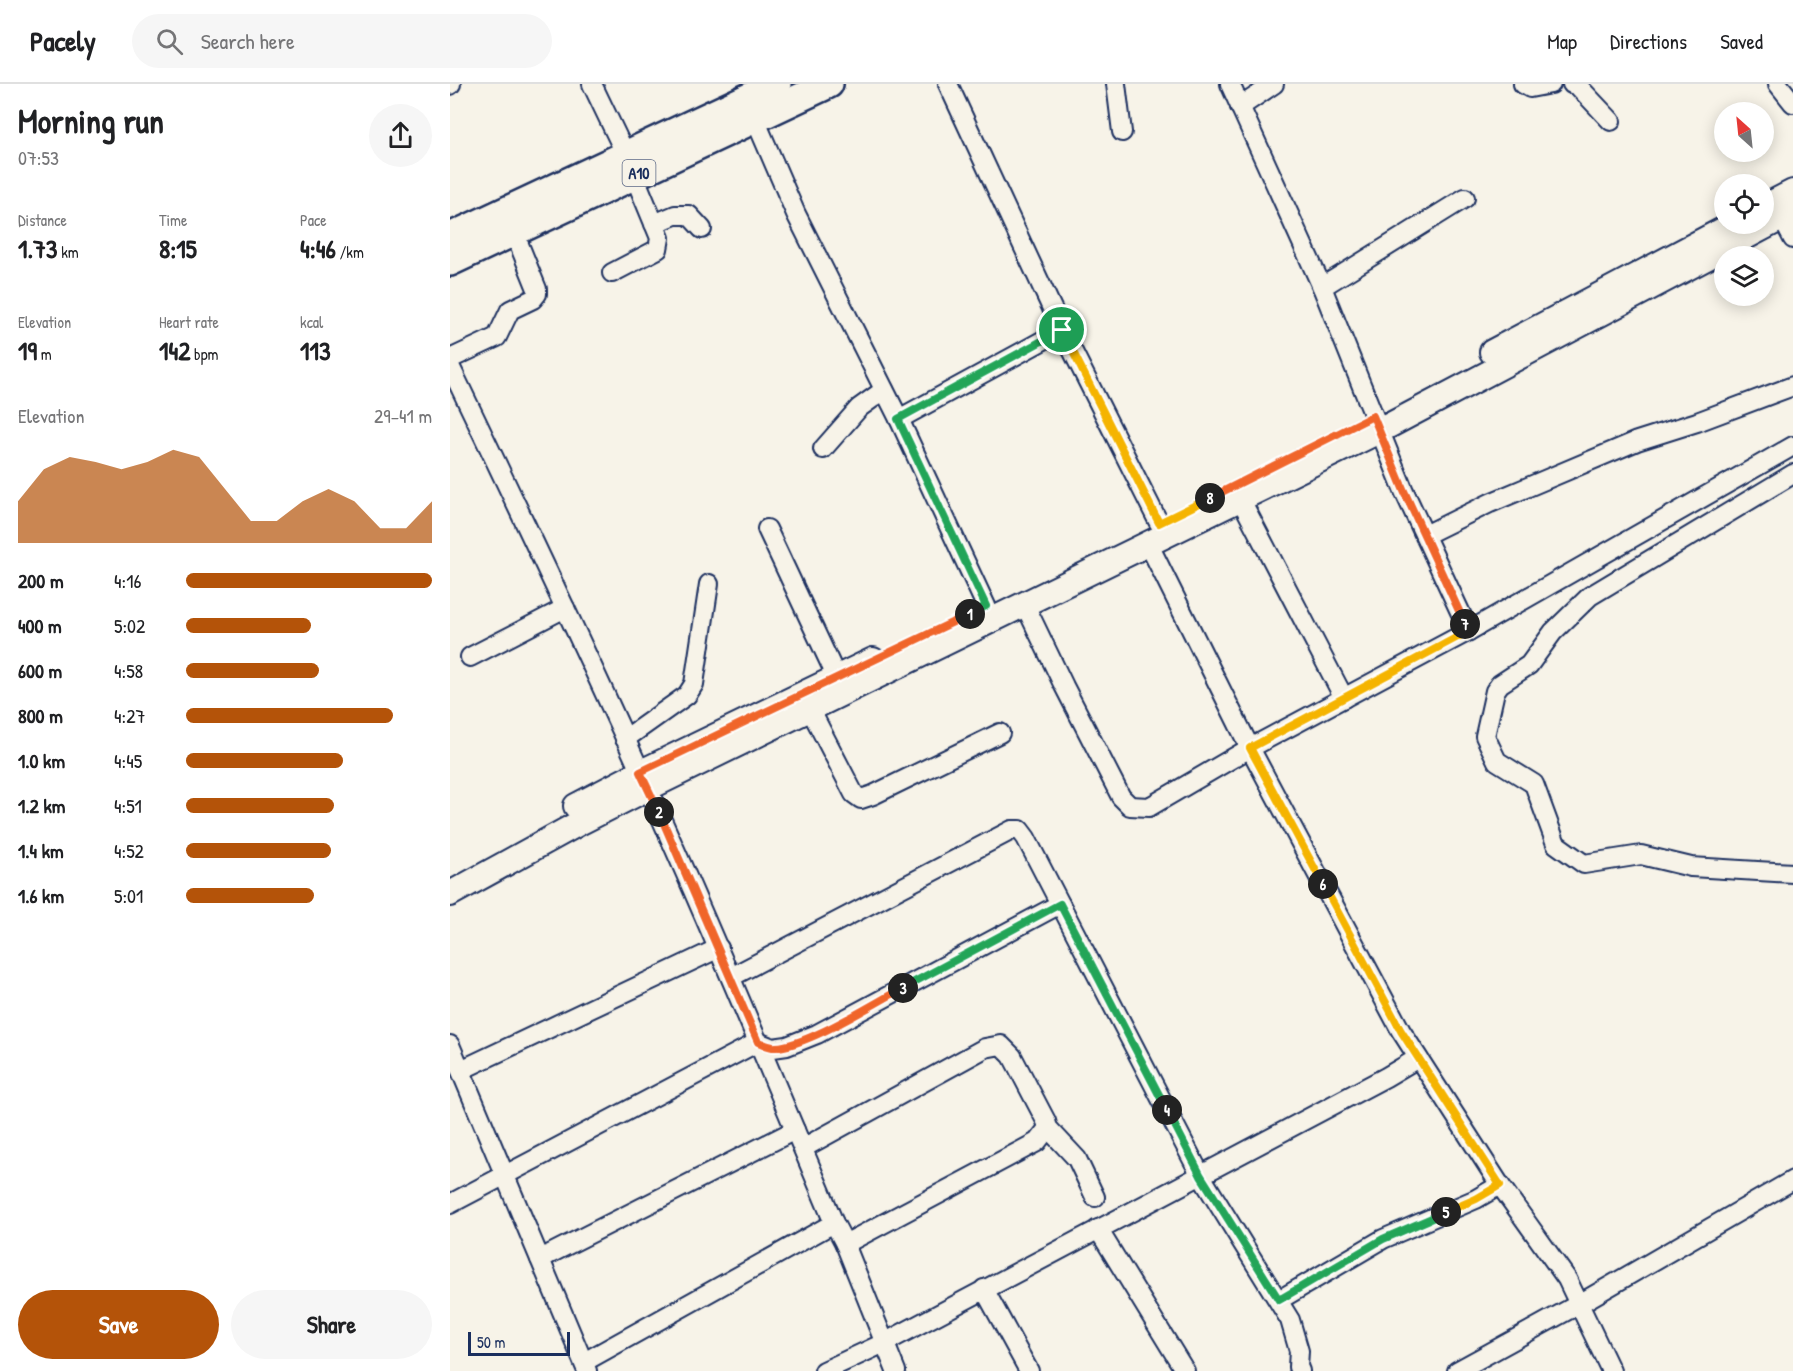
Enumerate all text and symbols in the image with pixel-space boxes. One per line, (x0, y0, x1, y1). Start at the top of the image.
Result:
search box (132, 14, 552, 68)
text: Pacely (30, 22, 96, 60)
icon: search (153, 25, 186, 58)
text: Search here (201, 26, 295, 56)
text: Map (1547, 27, 1577, 56)
text: Directions (1610, 27, 1687, 56)
text: Saved (1720, 27, 1763, 56)
text: Morning run (18, 99, 164, 143)
north arrow (1714, 102, 1774, 162)
map controls (1714, 102, 1774, 306)
button: share (369, 104, 432, 167)
text: 07:53 (18, 144, 59, 171)
road number: A10 (622, 160, 656, 186)
button: locate (1714, 174, 1774, 234)
text: Distance (18, 209, 67, 231)
text: Time (159, 209, 187, 231)
text: Pace (300, 209, 327, 231)
text: 1.73 (18, 231, 58, 266)
text: 8:15 (159, 231, 197, 266)
text: 4:46 (300, 231, 336, 266)
text: km (58, 241, 79, 263)
text: /km (336, 241, 364, 263)
button: layers (1714, 246, 1774, 306)
pin (1036, 304, 1087, 355)
text: Elevation (18, 311, 71, 333)
text: Heart rate (159, 311, 219, 333)
text: kcal (300, 311, 323, 333)
icon: arrive (1045, 313, 1078, 346)
text: 19 (18, 333, 37, 368)
text: 142 (159, 333, 190, 368)
text: 113 (300, 333, 331, 368)
text: m (37, 343, 52, 365)
text: bpm (190, 343, 218, 365)
text: Elevation (18, 402, 84, 429)
text: 29–41 m (374, 402, 432, 429)
pin: 8 (1195, 483, 1225, 513)
text: 8 (1207, 487, 1213, 509)
text: 200 m (18, 567, 63, 594)
text: 4:16 (114, 567, 141, 594)
pin: 1 (955, 599, 985, 629)
text: 1 (967, 603, 973, 625)
pin: 7 (1450, 609, 1480, 639)
text: 400 m (18, 612, 62, 639)
text: 5:02 (114, 612, 145, 639)
text: 7 (1461, 613, 1469, 635)
text: 600 m (18, 657, 62, 684)
text: 4:58 (114, 657, 143, 684)
text: 800 m (18, 702, 63, 729)
text: 4:27 (114, 702, 145, 729)
text: 1.0 km (18, 747, 65, 774)
text: 4:45 (114, 747, 142, 774)
text: 1.2 km (18, 792, 65, 819)
text: 4:51 (114, 792, 142, 819)
pin: 2 (644, 797, 674, 827)
text: 2 (655, 801, 663, 823)
text: 1.4 km (18, 837, 64, 864)
text: 4:52 (114, 837, 144, 864)
pin: 6 (1308, 869, 1338, 899)
text: 6 (1320, 873, 1326, 895)
text: 1.6 km (18, 882, 64, 909)
text: 5:01 (114, 882, 143, 909)
pin: 3 (888, 973, 918, 1003)
text: 3 (899, 977, 907, 999)
pin: 4 (1152, 1095, 1182, 1125)
text: 4 (1164, 1099, 1170, 1121)
pin: 5 (1431, 1197, 1461, 1227)
text: 5 (1443, 1201, 1449, 1223)
button: Save (18, 1290, 219, 1359)
button: Share (231, 1290, 432, 1359)
scale bar (468, 1329, 570, 1356)
text: 50 m (477, 1331, 506, 1353)

